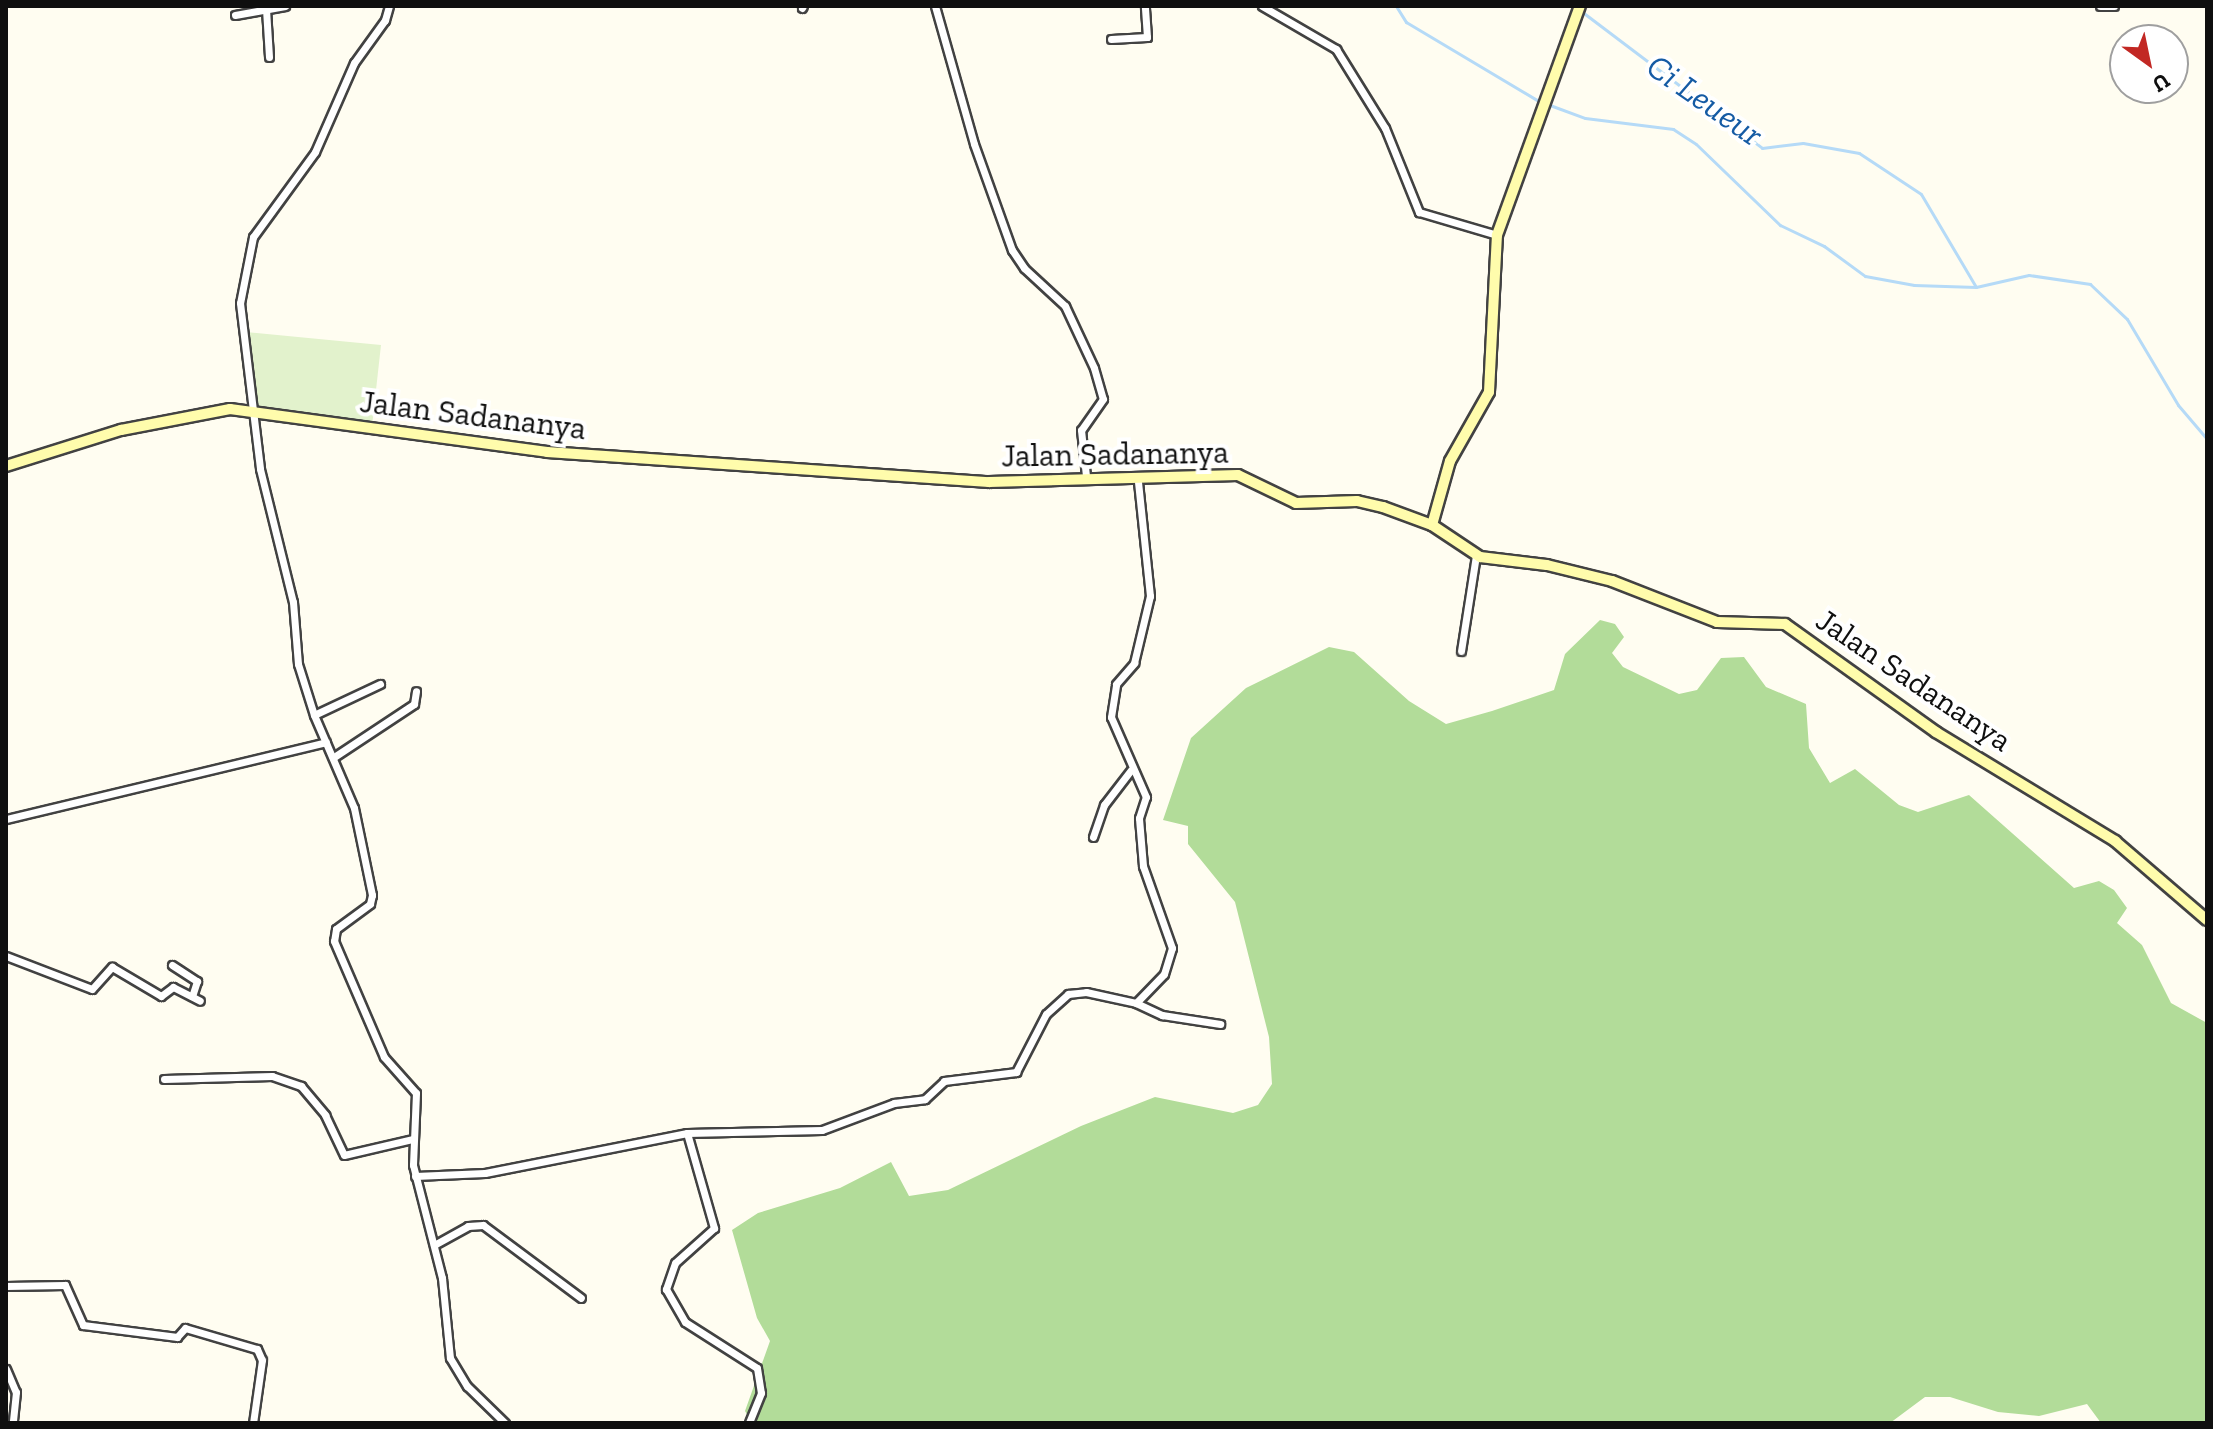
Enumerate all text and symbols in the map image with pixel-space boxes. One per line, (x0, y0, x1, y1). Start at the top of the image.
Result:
north arrow (2109, 24, 2189, 104)
water label: Ci Leueur (1639, 45, 1771, 155)
text: U (2147, 67, 2175, 98)
street label: Jalan Sadananya (358, 382, 588, 448)
street label: Jalan Sadananya (1001, 433, 1229, 475)
street label: Jalan Sadananya (1809, 600, 2019, 760)

